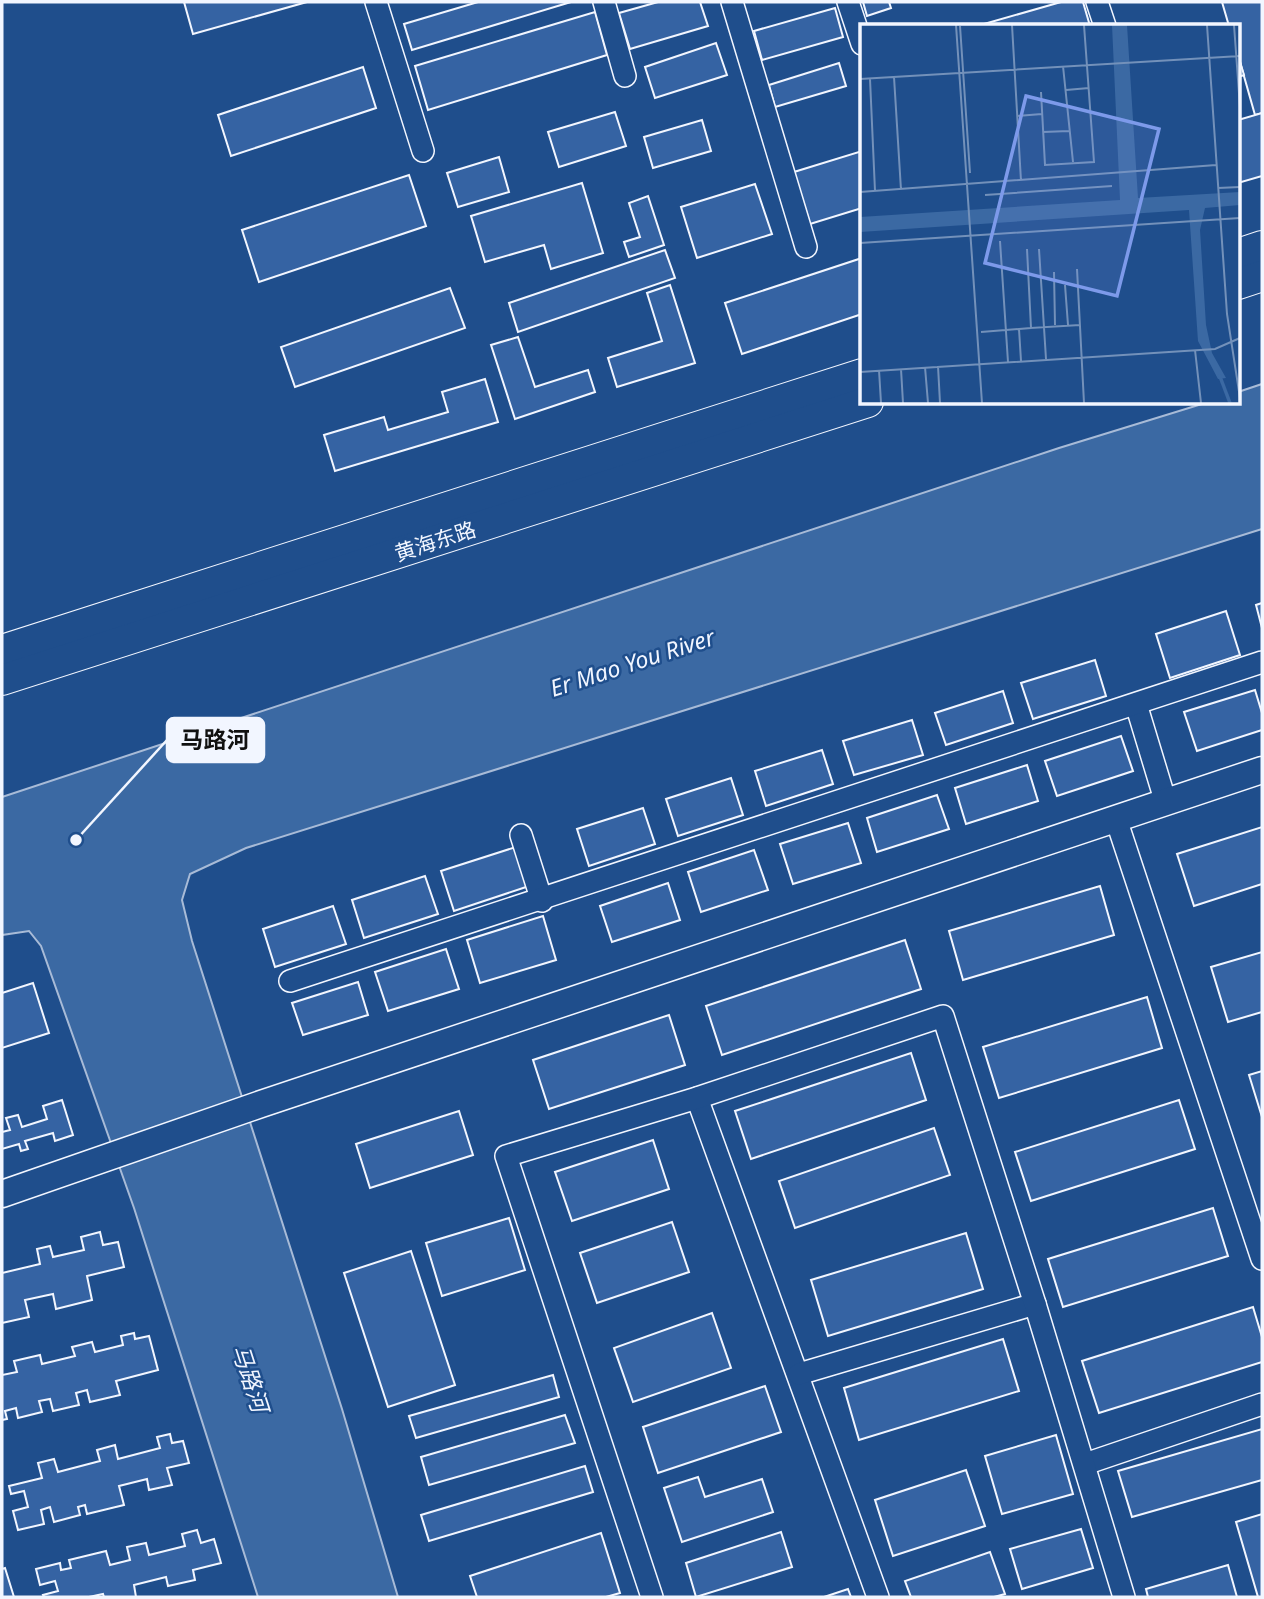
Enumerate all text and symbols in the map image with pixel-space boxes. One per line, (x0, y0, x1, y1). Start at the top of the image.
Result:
inset map (860, 24, 1240, 404)
street label: 黄海东路 (391, 515, 479, 567)
water label: Er Mao You River (545, 620, 719, 704)
callout: 马路河 (167, 718, 264, 762)
text: 马路河 (181, 723, 250, 755)
water label: 马路河 (225, 1340, 278, 1420)

